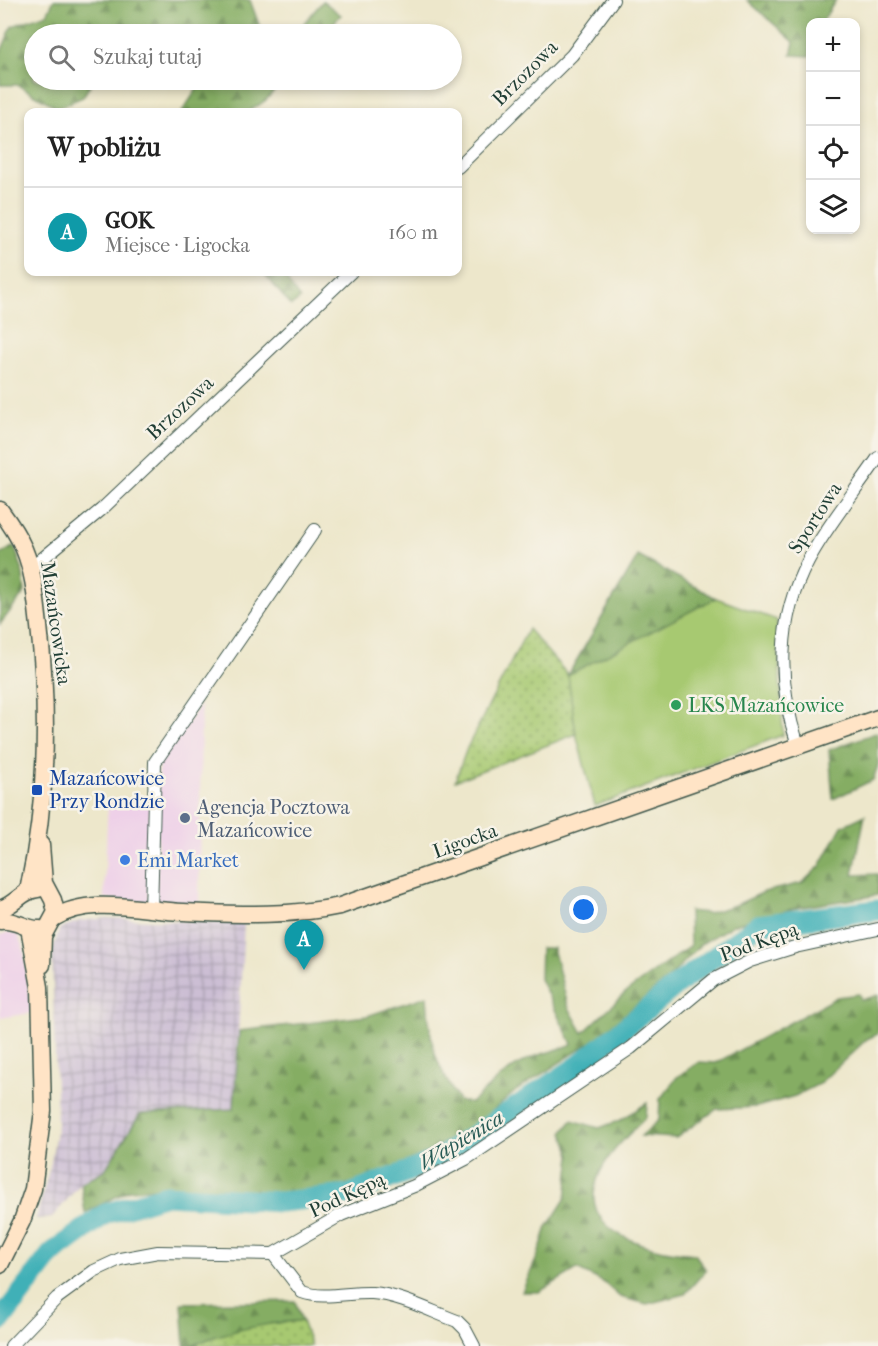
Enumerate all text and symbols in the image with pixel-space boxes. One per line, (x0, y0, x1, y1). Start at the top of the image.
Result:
map controls (806, 18, 860, 234)
button: + (806, 18, 860, 72)
search box (24, 24, 462, 90)
street label: Brzozowa (488, 35, 563, 110)
icon: search (45, 41, 78, 74)
text: Szukaj tutaj (93, 44, 202, 70)
button: − (806, 72, 860, 126)
button: locate (806, 126, 860, 180)
text: W pobliżu (48, 132, 161, 163)
button: layers (806, 180, 860, 234)
text: GOK (105, 208, 154, 234)
text: A (61, 221, 74, 244)
text: 160 m (388, 221, 438, 244)
text: Miejsce · Ligocka (105, 234, 250, 257)
street label: Brzozowa (142, 371, 219, 445)
street label: Sportowa (783, 477, 847, 558)
street label: Mazańcowicka (36, 560, 76, 687)
place label: LKS Mazańcowice (688, 694, 844, 717)
marker: LKS Mazańcowice (669, 698, 683, 712)
place label: Mazańcowice Przy Rondzie (49, 767, 165, 813)
marker: Mazańcowice Przy Rondzie (30, 783, 44, 797)
place label: Agencja Pocztowa Mazańcowice (196, 796, 350, 842)
marker: Agencja Pocztowa Mazańcowice (178, 811, 192, 825)
street label: Ligocka (430, 818, 501, 863)
place label: Emi Market (137, 849, 239, 872)
marker: Emi Market (118, 853, 132, 867)
your location (569, 895, 598, 924)
street label: Pod Kępą (717, 917, 802, 967)
pin: A (284, 920, 324, 970)
water label: Wapienica (415, 1106, 507, 1174)
street label: Pod Kępą (305, 1167, 389, 1223)

